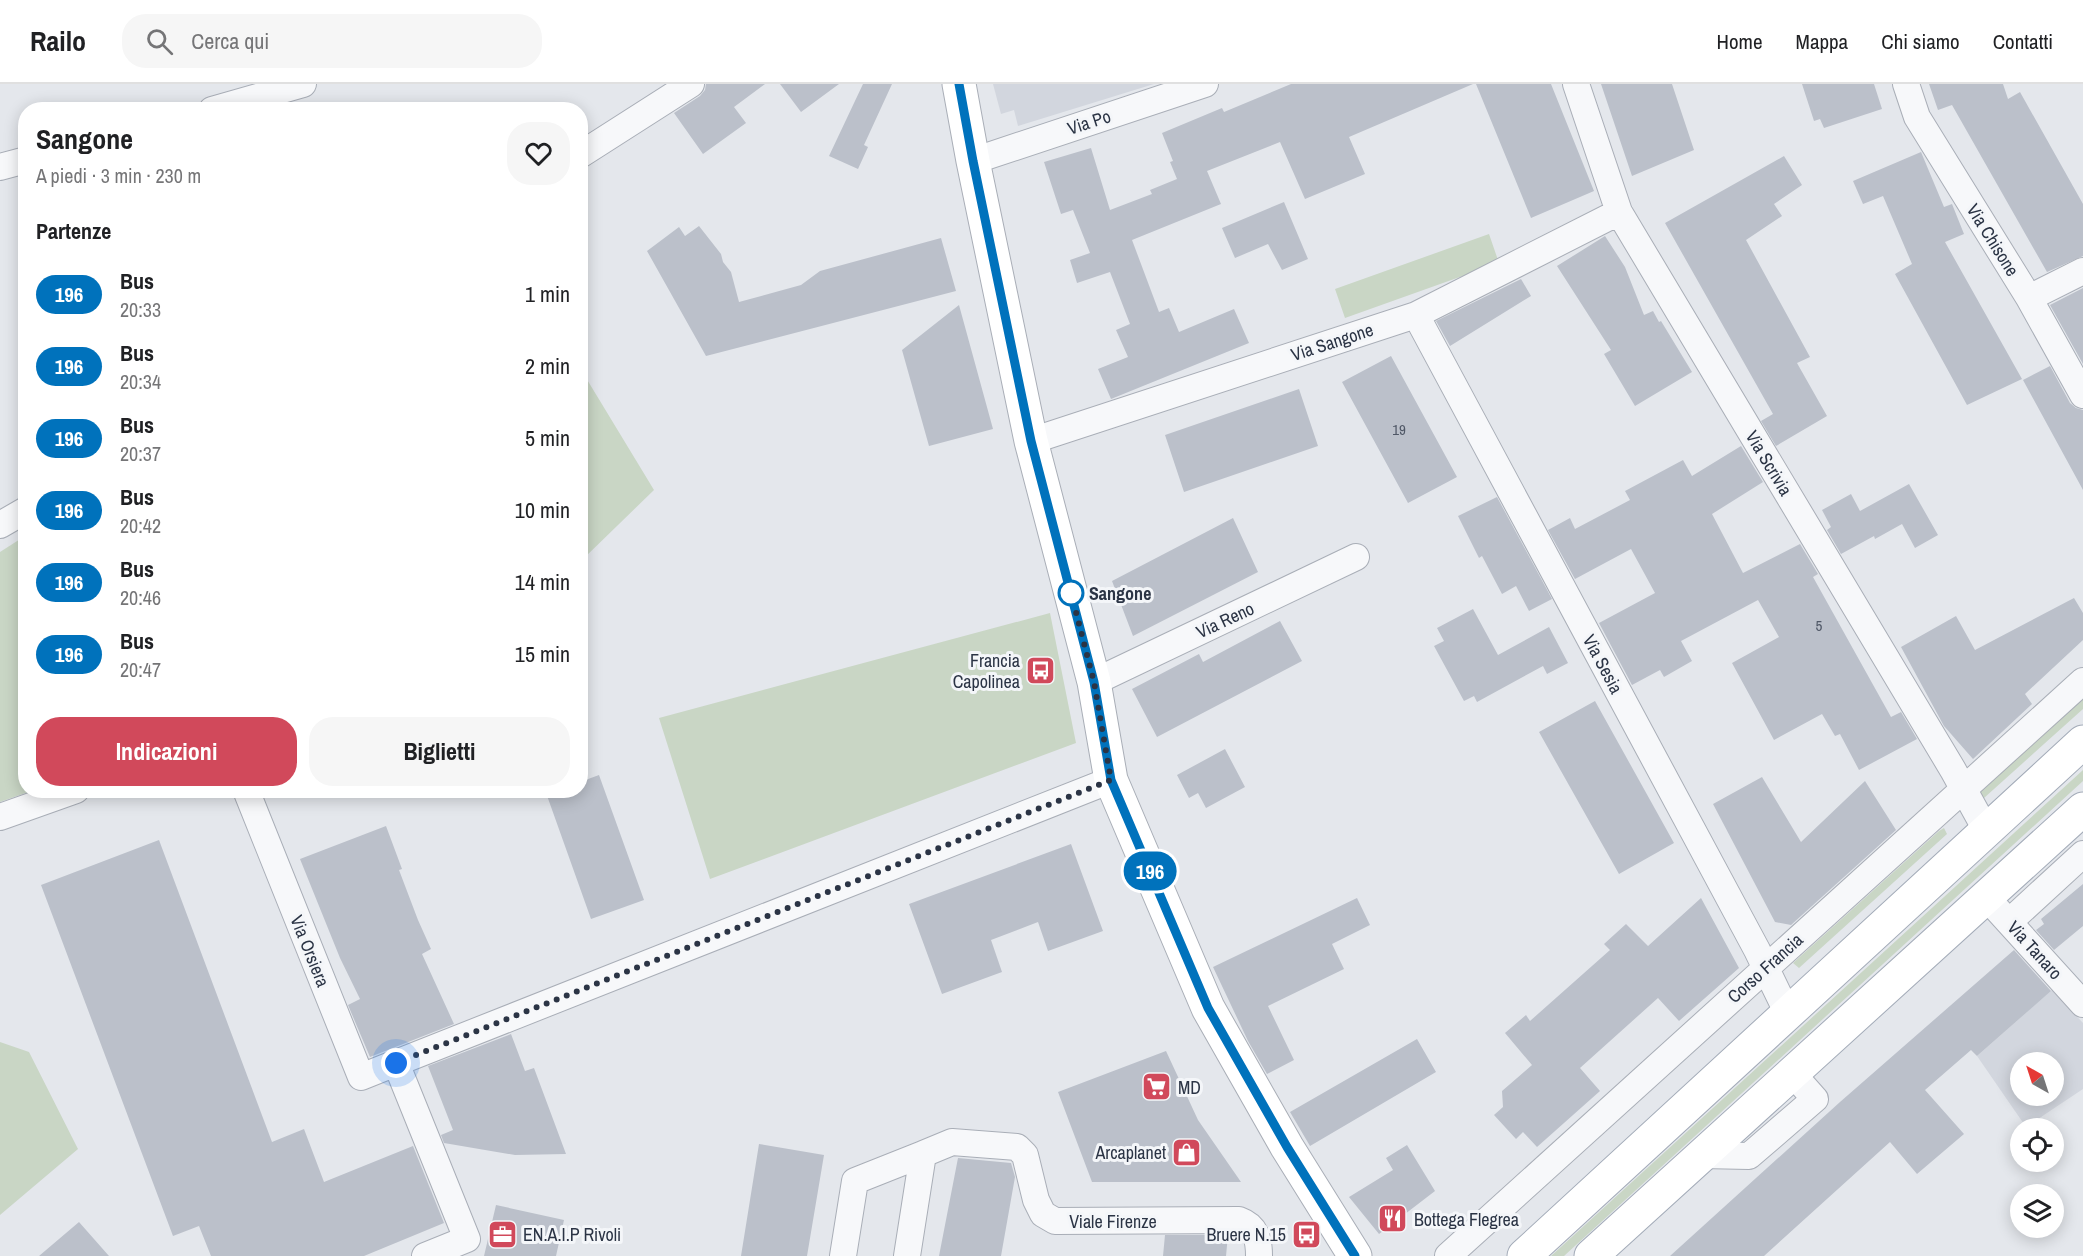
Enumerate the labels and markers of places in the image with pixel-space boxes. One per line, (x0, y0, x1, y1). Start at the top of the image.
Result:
marker: Sangone (1058, 580, 1084, 606)
place label: Sangone (1089, 581, 1151, 606)
place label: Francia Capolinea (953, 648, 1020, 694)
bus stop icon: Francia Capolinea (1025, 654, 1057, 686)
supermarket icon: MD (1141, 1071, 1173, 1103)
place label: MD (1178, 1075, 1201, 1100)
shop icon: Arcaplanet (1171, 1136, 1203, 1168)
place label: Arcaplanet (1094, 1140, 1166, 1165)
restaurant icon: Bottega Flegrea (1377, 1203, 1409, 1235)
place label: Bottega Flegrea (1414, 1207, 1519, 1232)
office icon: EN.A.I.P Rivoli (486, 1218, 518, 1250)
bus stop icon: Bruere N.15 (1291, 1218, 1323, 1250)
place label: EN.A.I.P Rivoli (523, 1222, 621, 1247)
place label: Bruere N.15 (1206, 1222, 1286, 1247)

